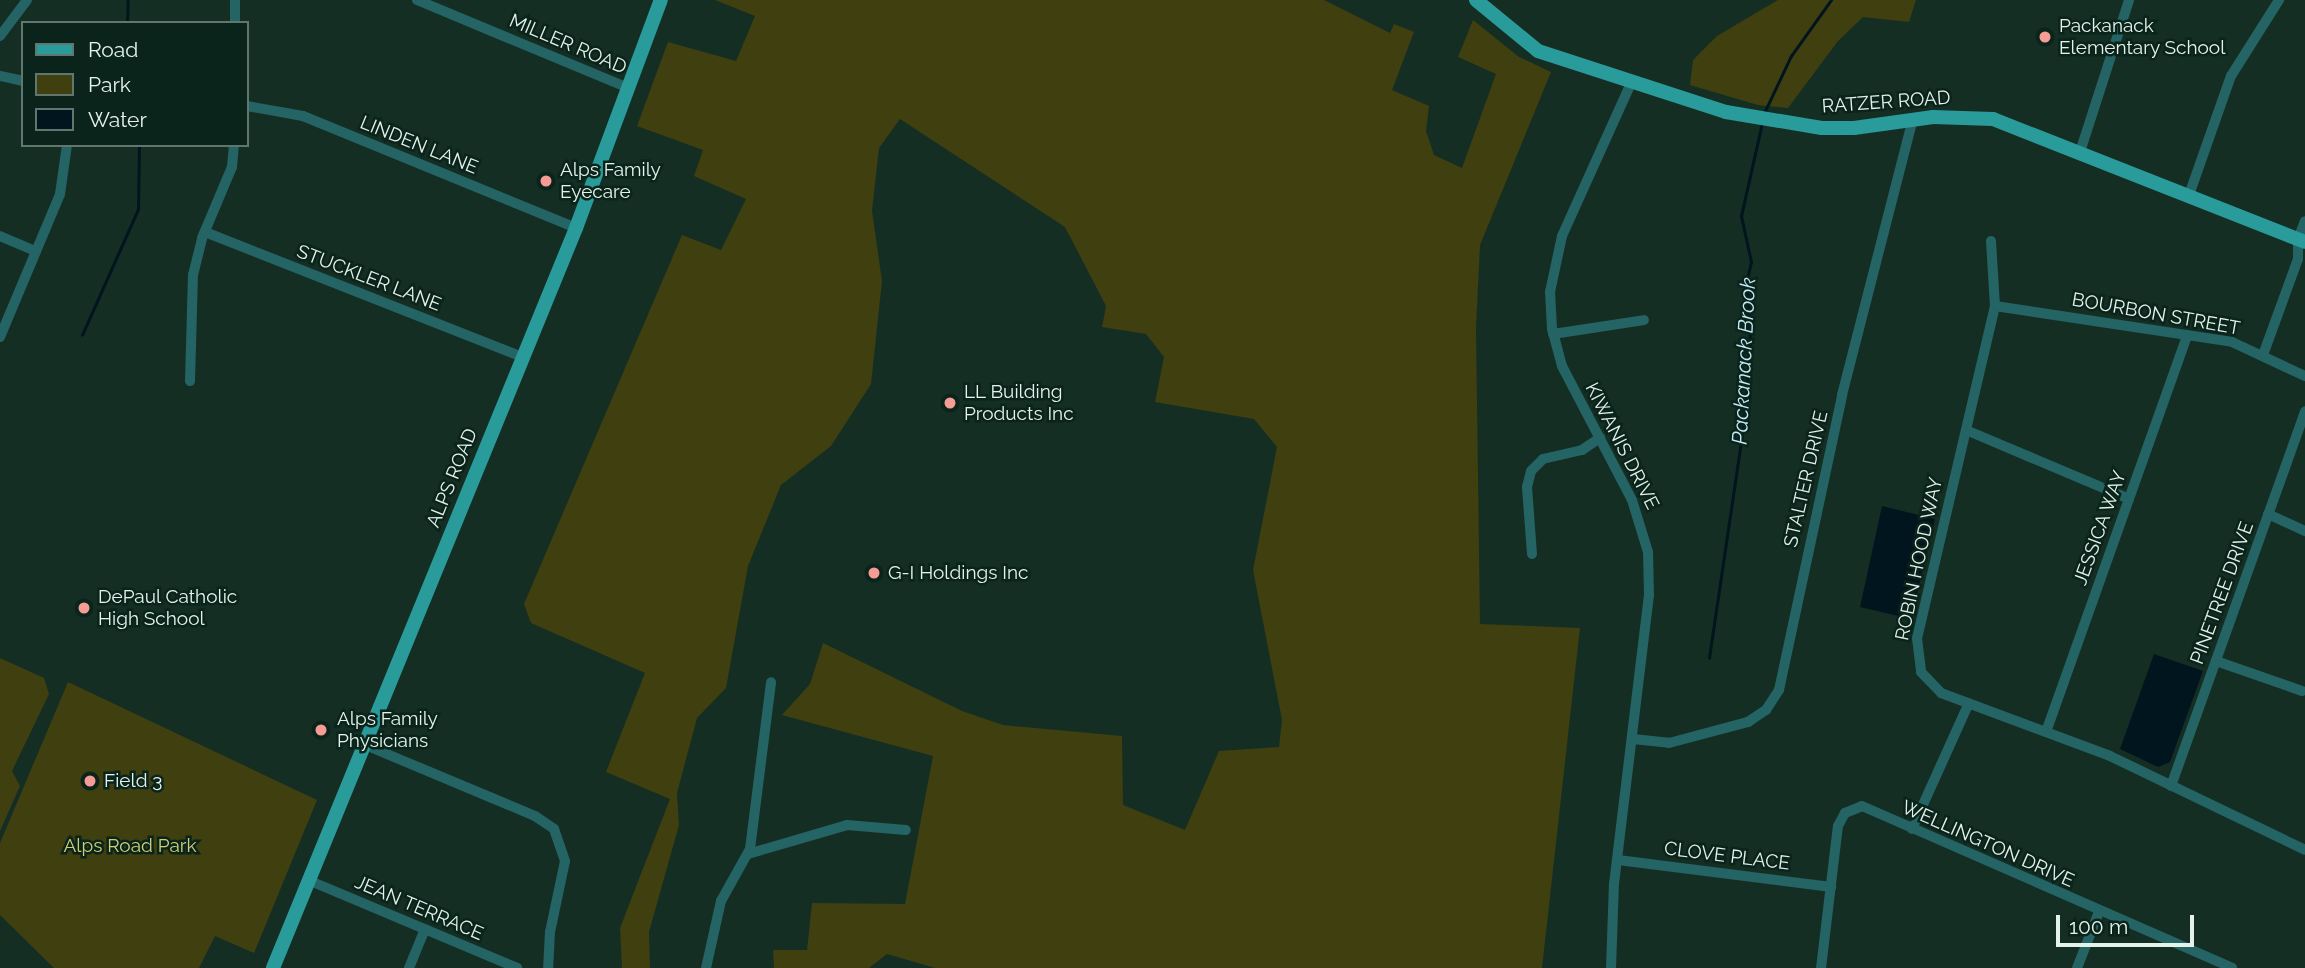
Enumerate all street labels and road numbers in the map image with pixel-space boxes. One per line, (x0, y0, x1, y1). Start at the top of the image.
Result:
street label: MILLER ROAD (506, 9, 630, 79)
street label: RATZER ROAD (1821, 86, 1951, 118)
street label: LINDEN LANE (357, 111, 481, 179)
street label: STUCKLER LANE (294, 240, 444, 316)
street label: BOURBON STREET (2070, 288, 2242, 340)
street label: KIWANIS DRIVE (1580, 379, 1664, 513)
street label: STALTER DRIVE (1779, 409, 1833, 549)
street label: ALPS ROAD (422, 425, 482, 531)
street label: JESSICA WAY (2069, 467, 2131, 589)
street label: ROBIN HOOD WAY (1890, 475, 1948, 643)
street label: PINETREE DRIVE (2186, 519, 2258, 667)
street label: WELLINGTON DRIVE (1898, 796, 2078, 892)
street label: CLOVE PLACE (1663, 837, 1791, 875)
street label: JEAN TERRACE (351, 871, 487, 945)

